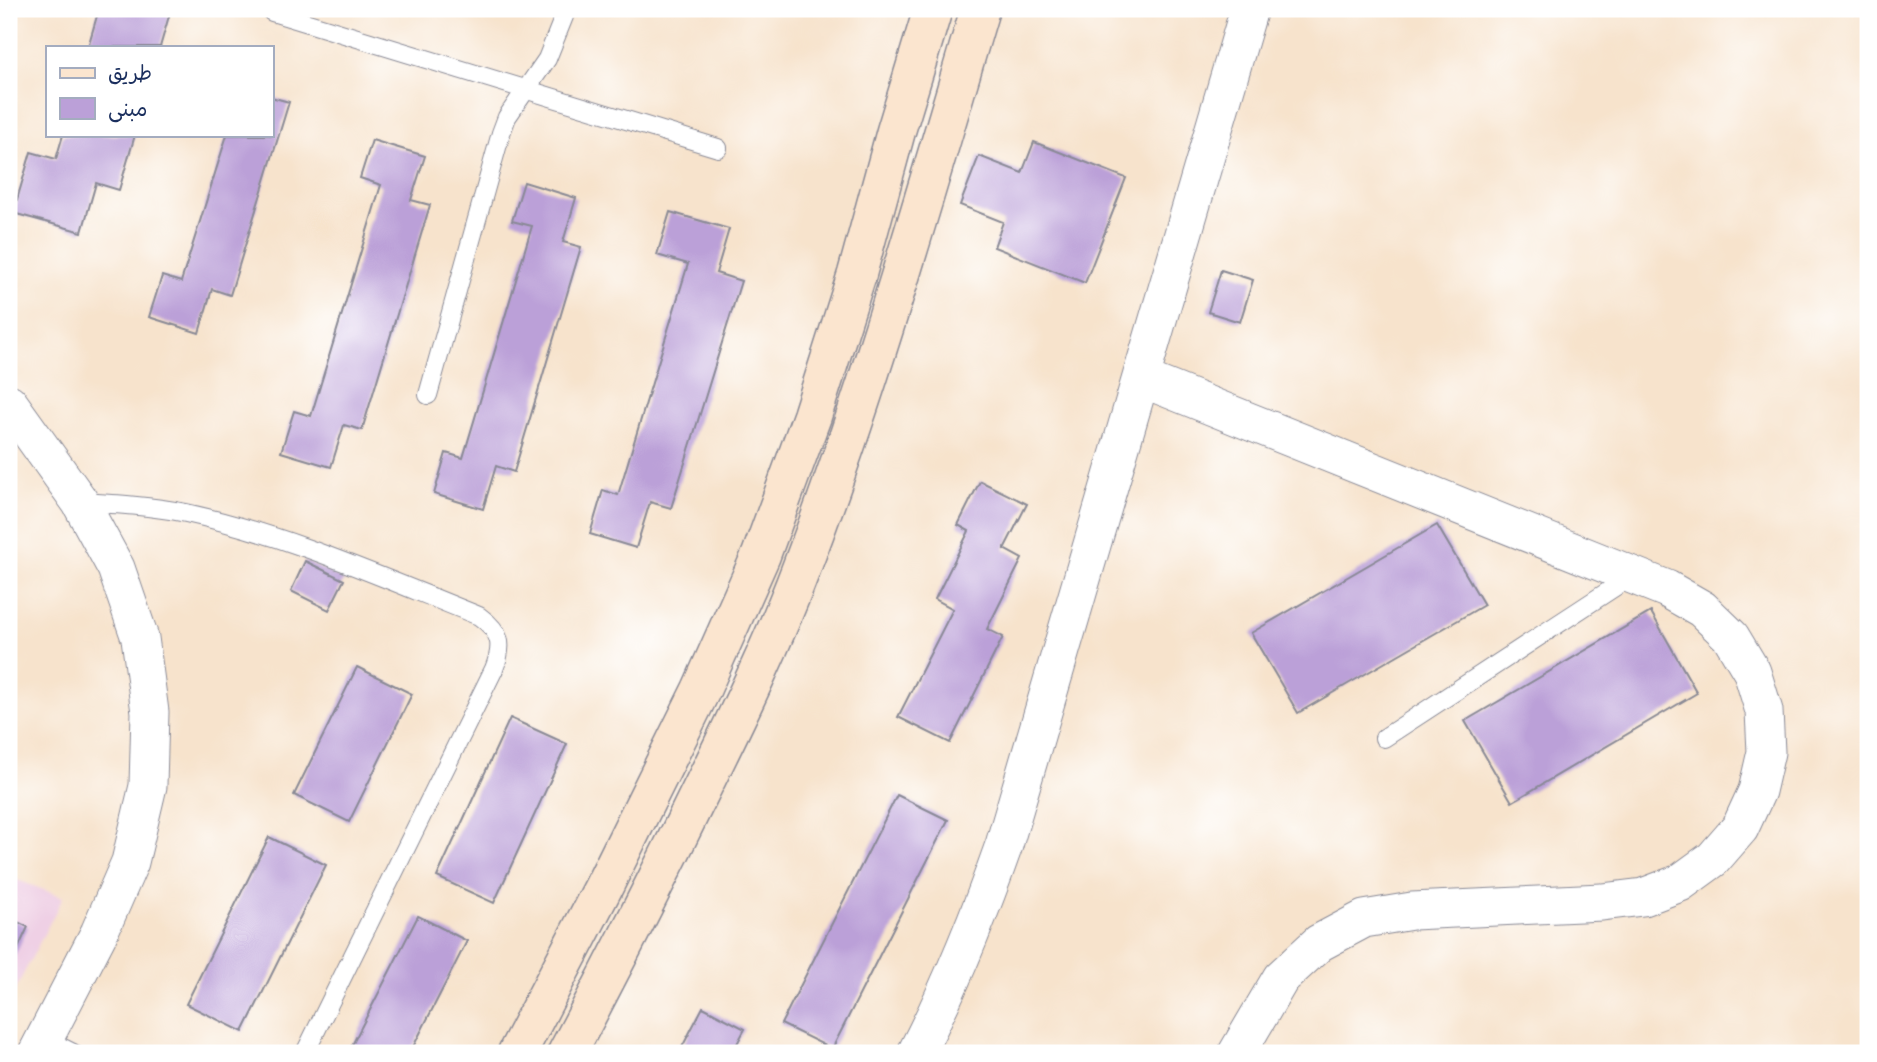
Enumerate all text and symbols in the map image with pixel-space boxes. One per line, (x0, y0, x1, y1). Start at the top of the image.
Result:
legend (46, 46, 273, 136)
text: طريق (108, 58, 152, 91)
text: مبنى (108, 94, 147, 127)

